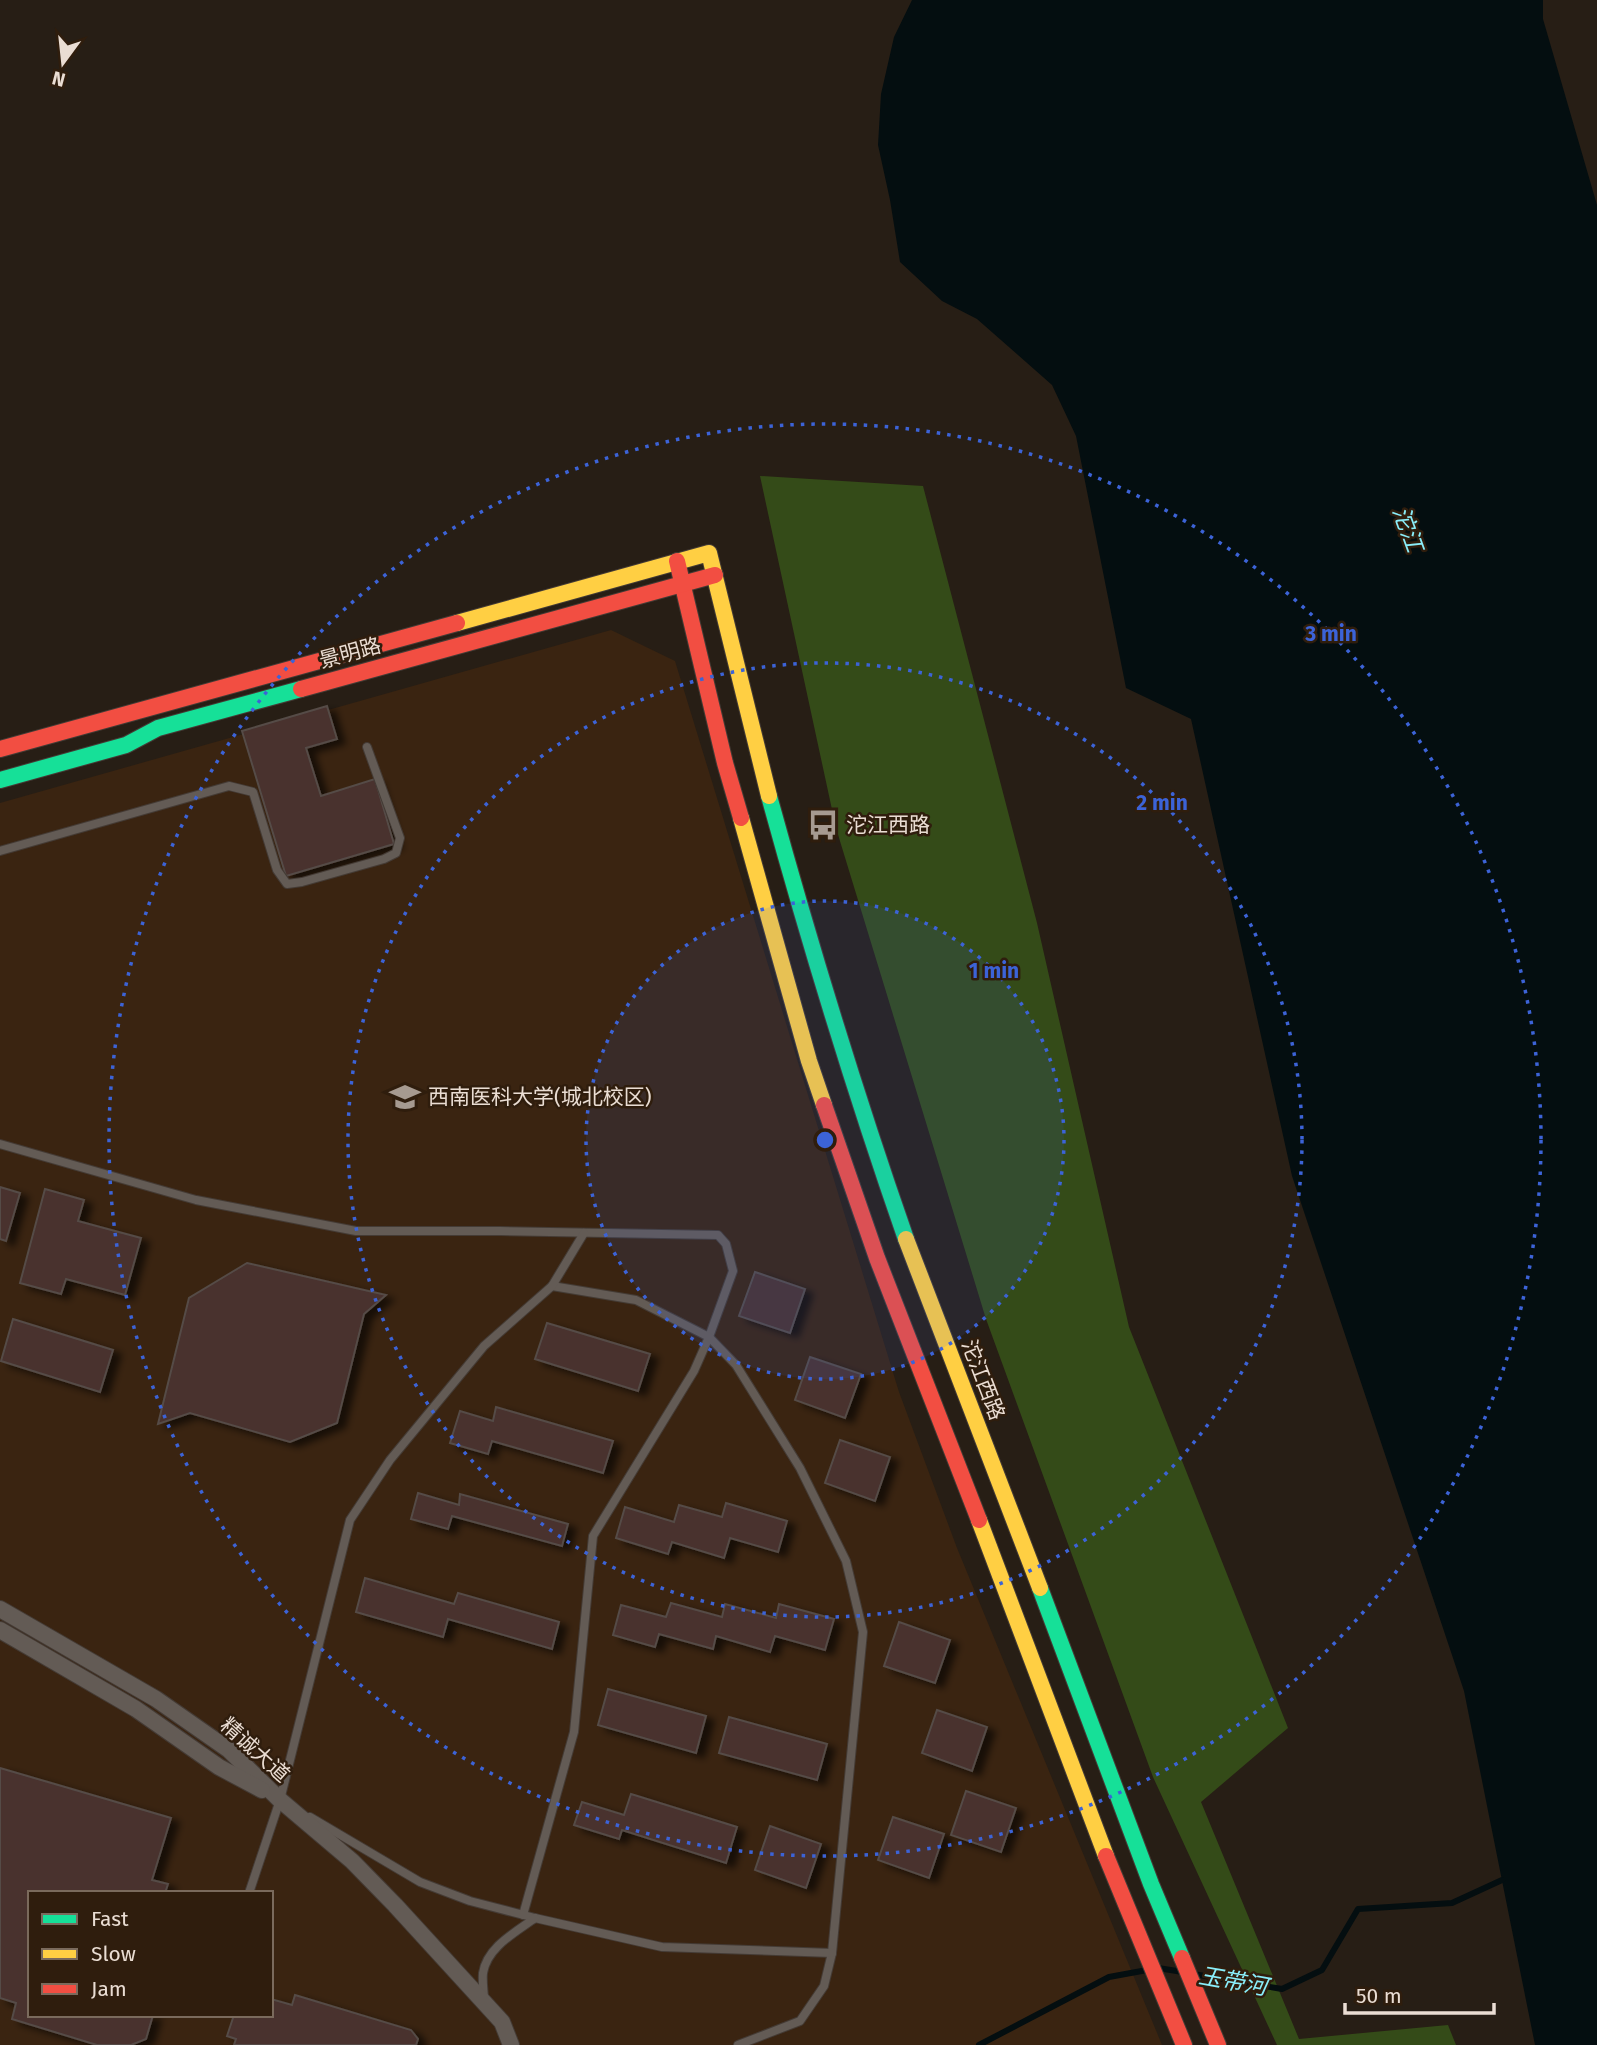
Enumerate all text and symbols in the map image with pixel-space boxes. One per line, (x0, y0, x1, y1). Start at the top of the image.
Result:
north arrow (28, 28, 98, 98)
text: N (50, 66, 68, 92)
water label: 沱江 (1387, 503, 1430, 558)
text: 3 min (1304, 621, 1357, 647)
street label: 景明路 (316, 632, 384, 674)
text: 2 min (1136, 790, 1188, 816)
bus stop icon: 沱江西路 (806, 808, 840, 842)
place label: 沱江西路 (846, 812, 930, 838)
text: 1 min (969, 958, 1019, 984)
school or university icon: 西南医科大学(城北校区) (388, 1080, 422, 1114)
place label: 西南医科大学(城北校区) (428, 1084, 652, 1110)
centre of rings (813, 1128, 837, 1152)
street label: 沱江西路 (956, 1336, 1010, 1424)
street label: 精诚大道 (215, 1712, 295, 1788)
legend (28, 1891, 273, 2017)
text: Fast (91, 1906, 129, 1932)
text: Slow (91, 1941, 136, 1967)
water label: 玉带河 (1197, 1961, 1273, 2001)
scale bar (1345, 1972, 1494, 2016)
text: Jam (91, 1976, 127, 2002)
text: 50 m (1356, 1983, 1402, 2009)

